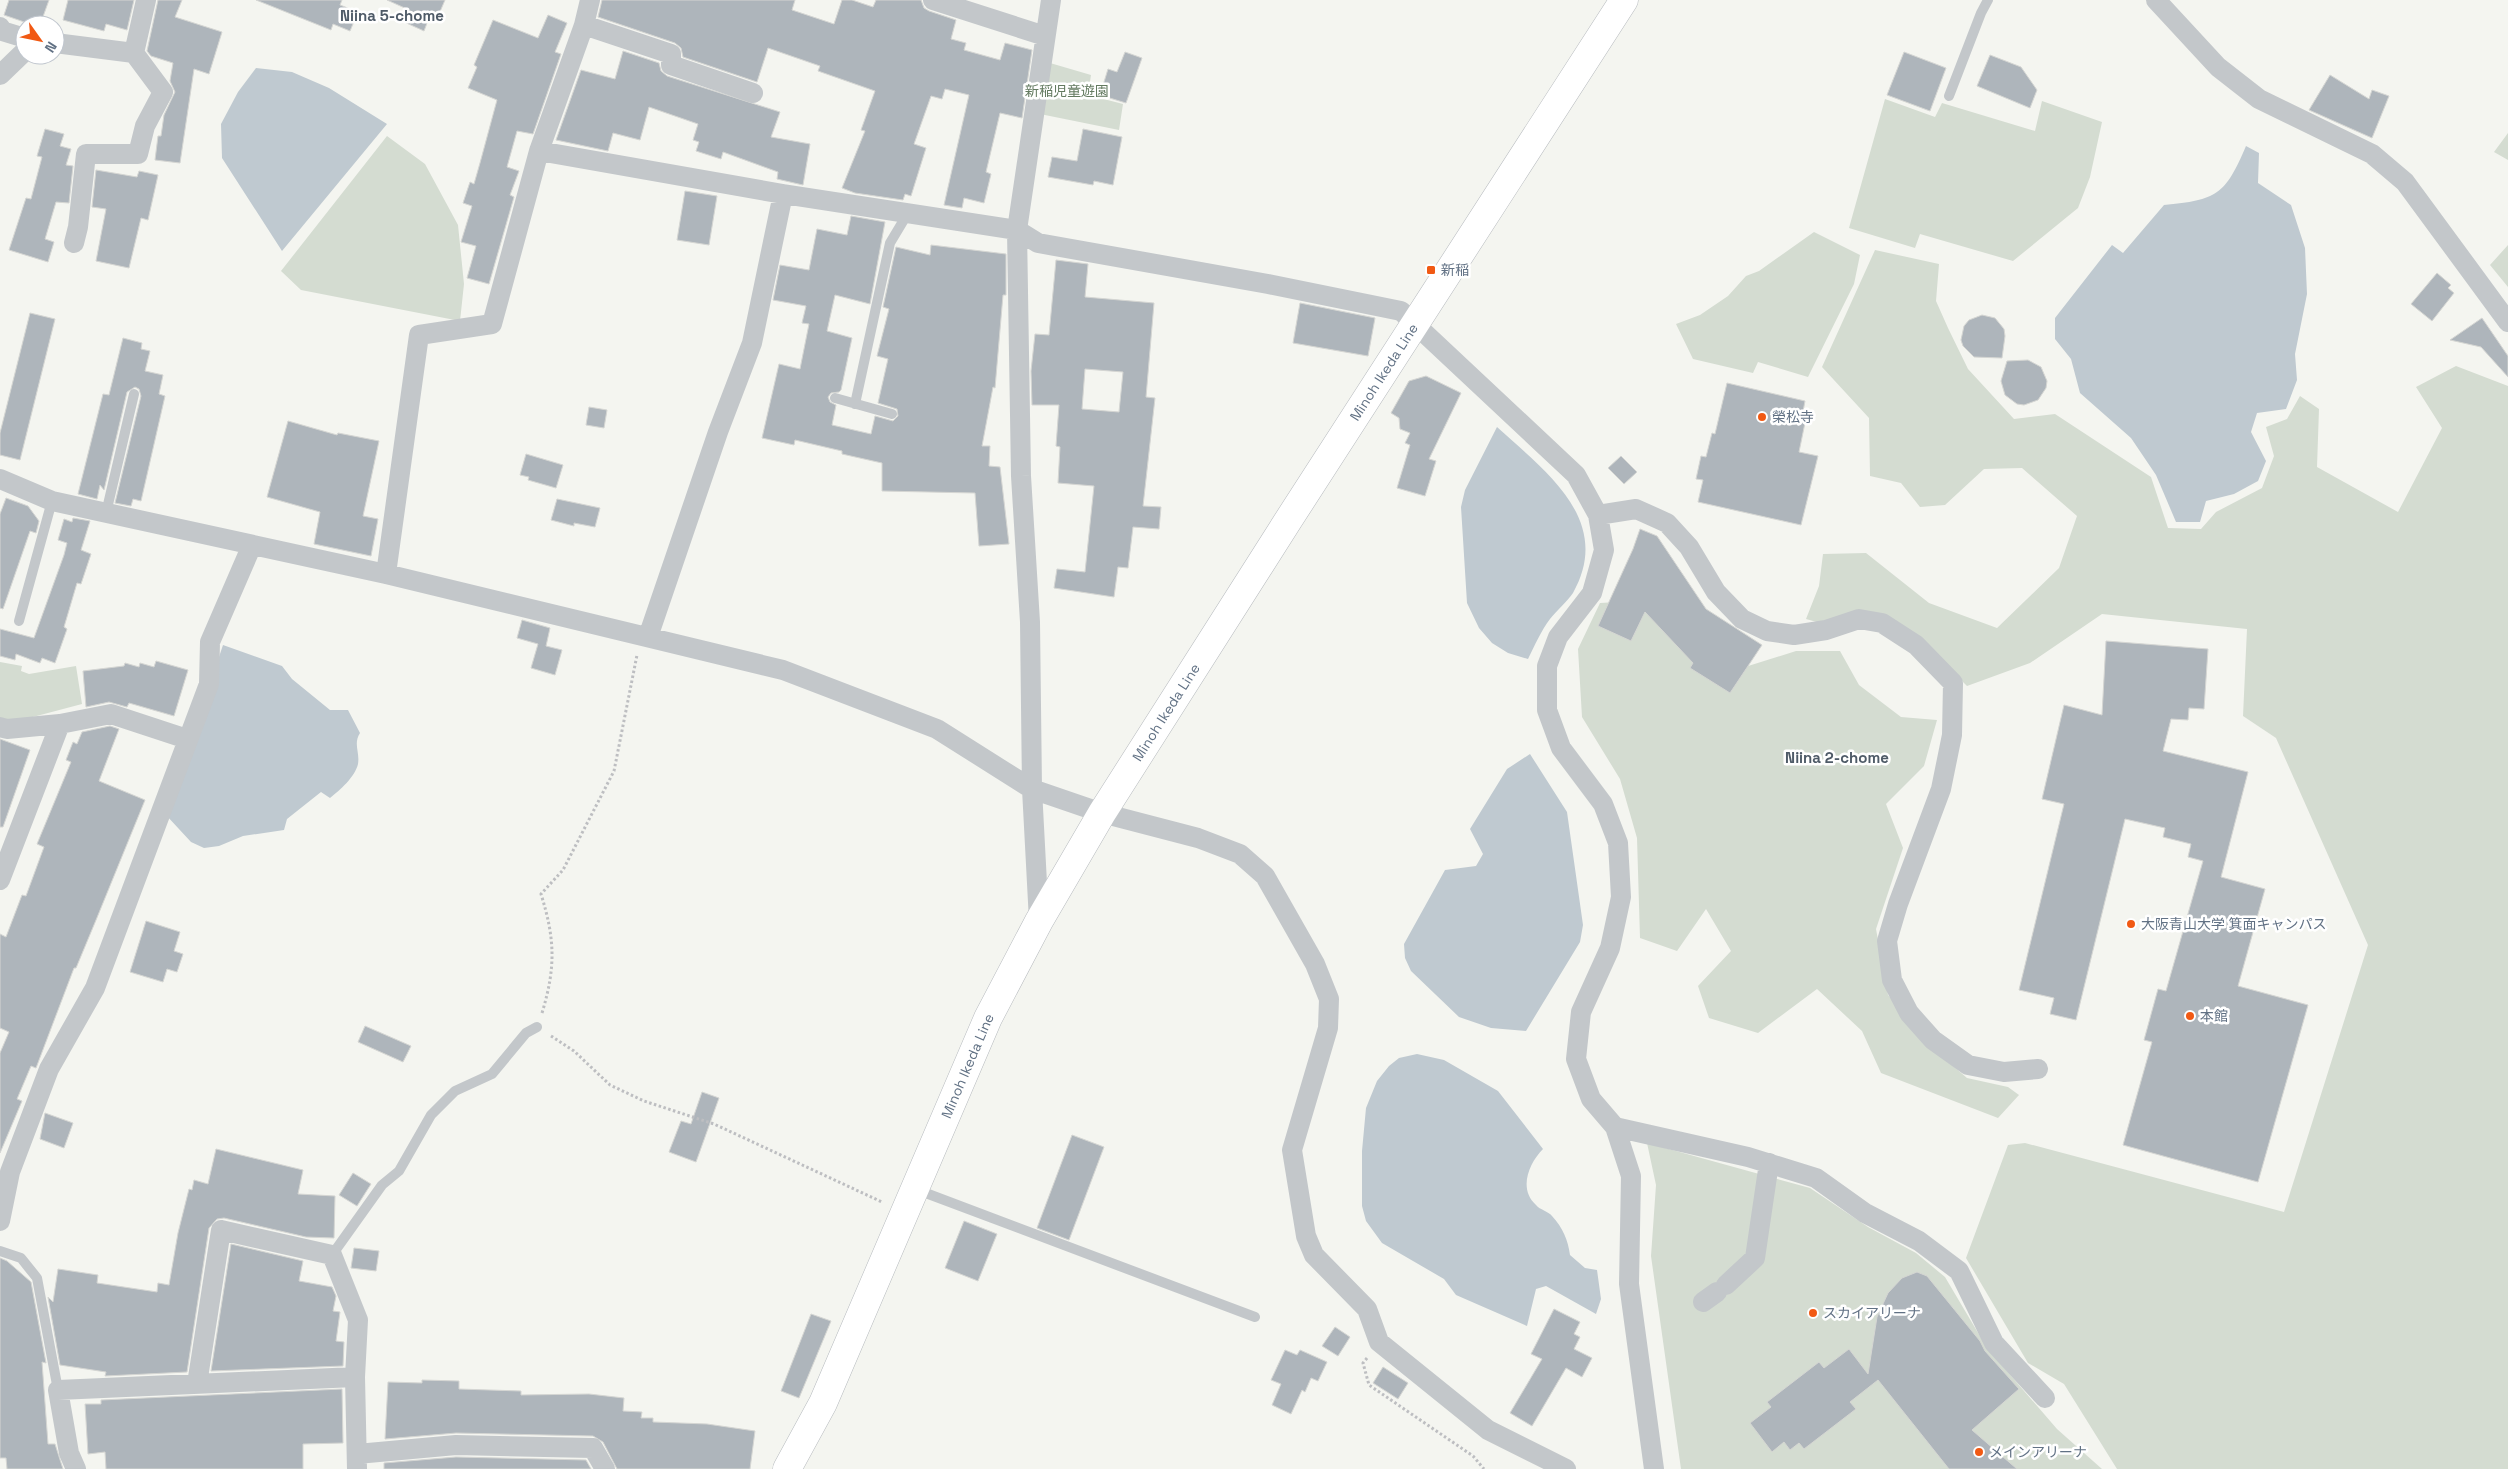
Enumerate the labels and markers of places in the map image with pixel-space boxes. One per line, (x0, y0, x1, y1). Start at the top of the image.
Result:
place label: 新稲 (1441, 261, 1469, 279)
marker: 新稲 (1425, 264, 1437, 276)
place label: 榮松寺 (1772, 408, 1814, 426)
marker: 榮松寺 (1756, 411, 1768, 423)
place label: 大阪青山大学 箕面キャンパス (2141, 915, 2327, 933)
marker: 大阪青山大学 箕面キャンパス (2125, 918, 2137, 930)
place label: 本館 (2200, 1007, 2228, 1025)
marker: 本館 (2184, 1010, 2196, 1022)
place label: スカイアリーナ (1823, 1304, 1921, 1322)
marker: スカイアリーナ (1807, 1307, 1819, 1319)
place label: メインアリーナ (1989, 1443, 2087, 1461)
marker: メインアリーナ (1973, 1446, 1985, 1458)

